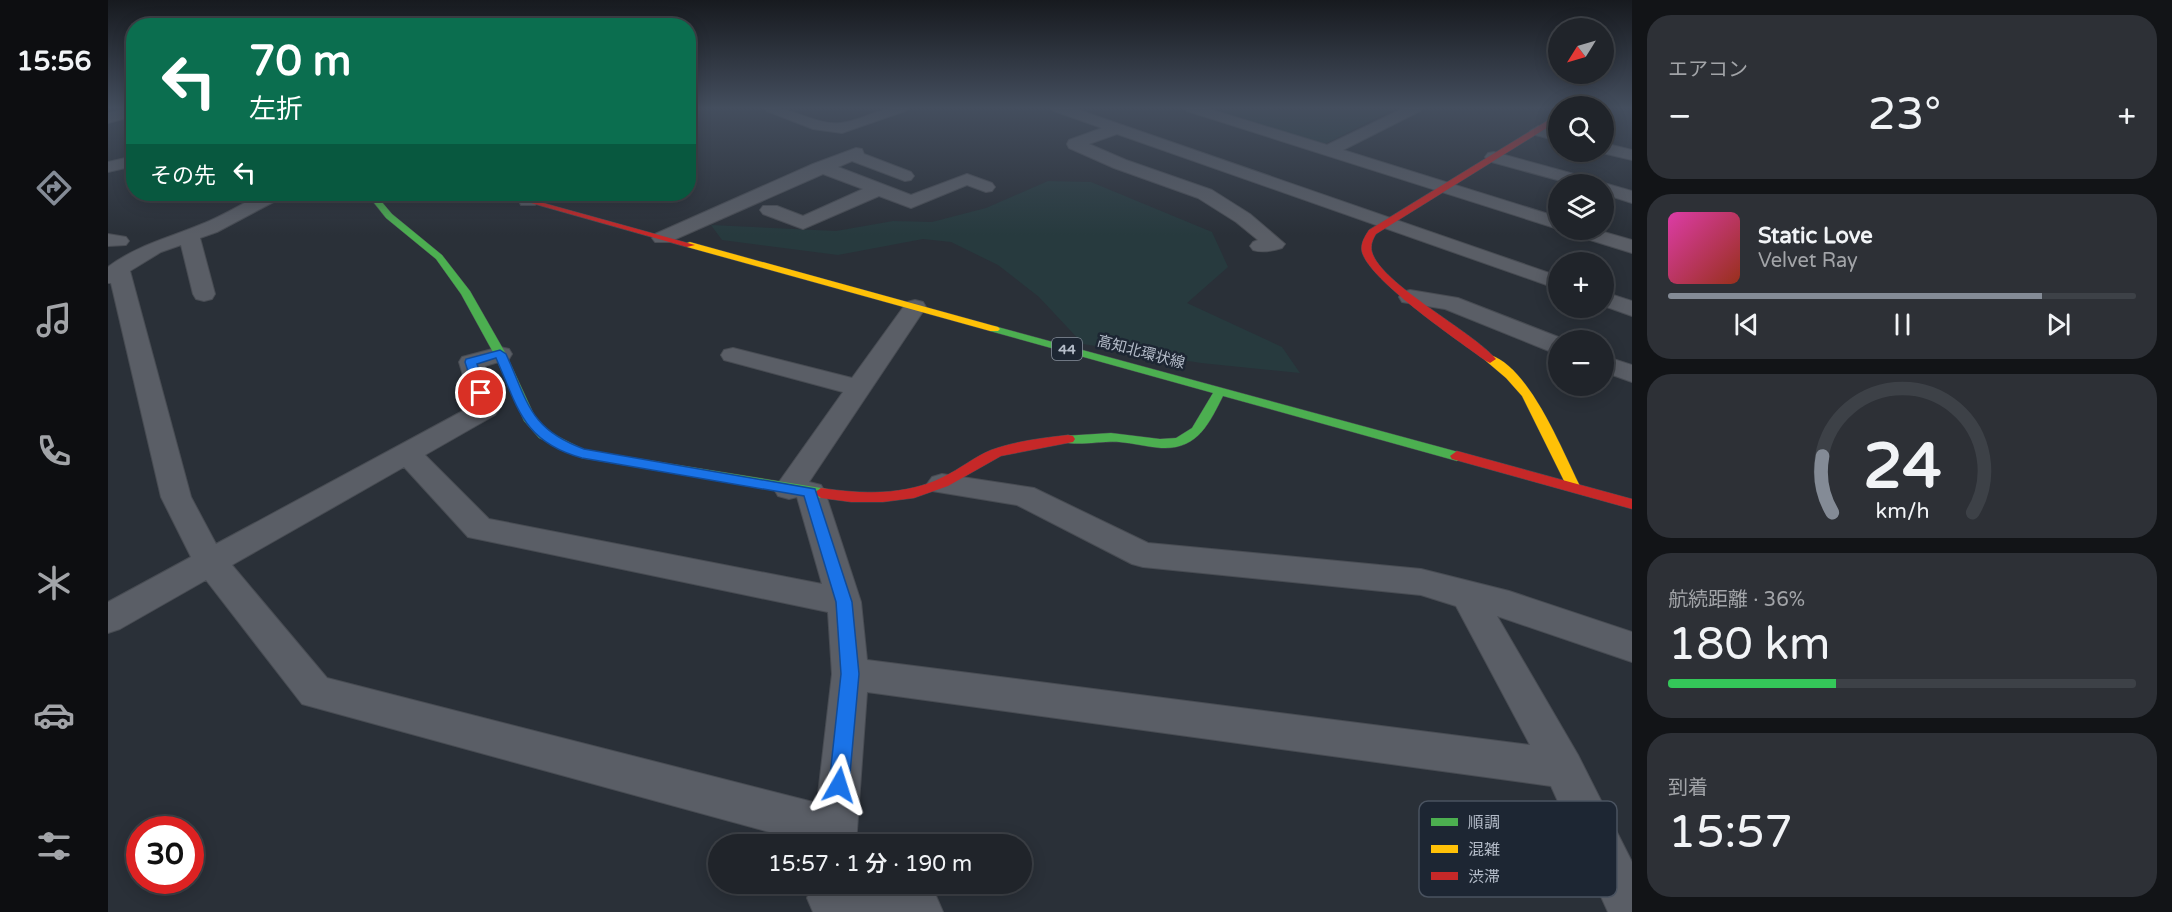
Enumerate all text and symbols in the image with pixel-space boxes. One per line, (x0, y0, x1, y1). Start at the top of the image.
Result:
north arrow (1548, 18, 1614, 84)
map controls (1548, 18, 1614, 396)
text: 70 m (249, 36, 351, 87)
icon: left (150, 42, 228, 120)
text: 15:56 (17, 45, 91, 78)
text: エアコン (1668, 58, 1748, 82)
text: 23° (1868, 88, 1941, 142)
text: 左折 (249, 93, 303, 126)
button: search (1548, 96, 1614, 162)
text: − (1668, 97, 1692, 136)
text: + (2117, 97, 2136, 136)
icon: left (228, 156, 261, 189)
text: その先 (150, 163, 216, 189)
icon: directions (33, 167, 75, 209)
button: layers (1548, 174, 1614, 240)
text: Static Love (1758, 223, 1873, 249)
text: Velvet Ray (1758, 249, 1858, 273)
button: + (1548, 252, 1614, 318)
icon: music (33, 299, 75, 341)
icon: previous (1730, 308, 1763, 341)
icon: pause (1886, 308, 1919, 341)
icon: next (2042, 308, 2075, 341)
button: − (1548, 330, 1614, 396)
street label: 高知北環状線 (1095, 332, 1187, 372)
road number: 44 (1052, 338, 1082, 360)
pin (455, 367, 506, 418)
icon: arrive (464, 376, 497, 409)
icon: phone (33, 430, 75, 472)
text: 24 (1863, 430, 1941, 505)
text: km/h (1875, 498, 1929, 524)
icon: climate (33, 562, 75, 604)
text: 航続距離 · 36% (1668, 588, 1805, 612)
text: 180 km (1668, 618, 1830, 672)
icon: car (33, 694, 75, 736)
position arrow (807, 753, 871, 817)
text: 到着 (1668, 776, 1708, 800)
legend (1419, 801, 1617, 897)
text: 15:57 (1668, 806, 1793, 860)
text: 順調 (1468, 813, 1500, 833)
speed limit sign: 30 (126, 816, 204, 894)
icon: filters (33, 825, 75, 867)
text: 混雑 (1468, 840, 1500, 860)
text: 15:57 · 1 分 · 190 m (768, 851, 972, 877)
text: 渋滞 (1468, 867, 1500, 887)

